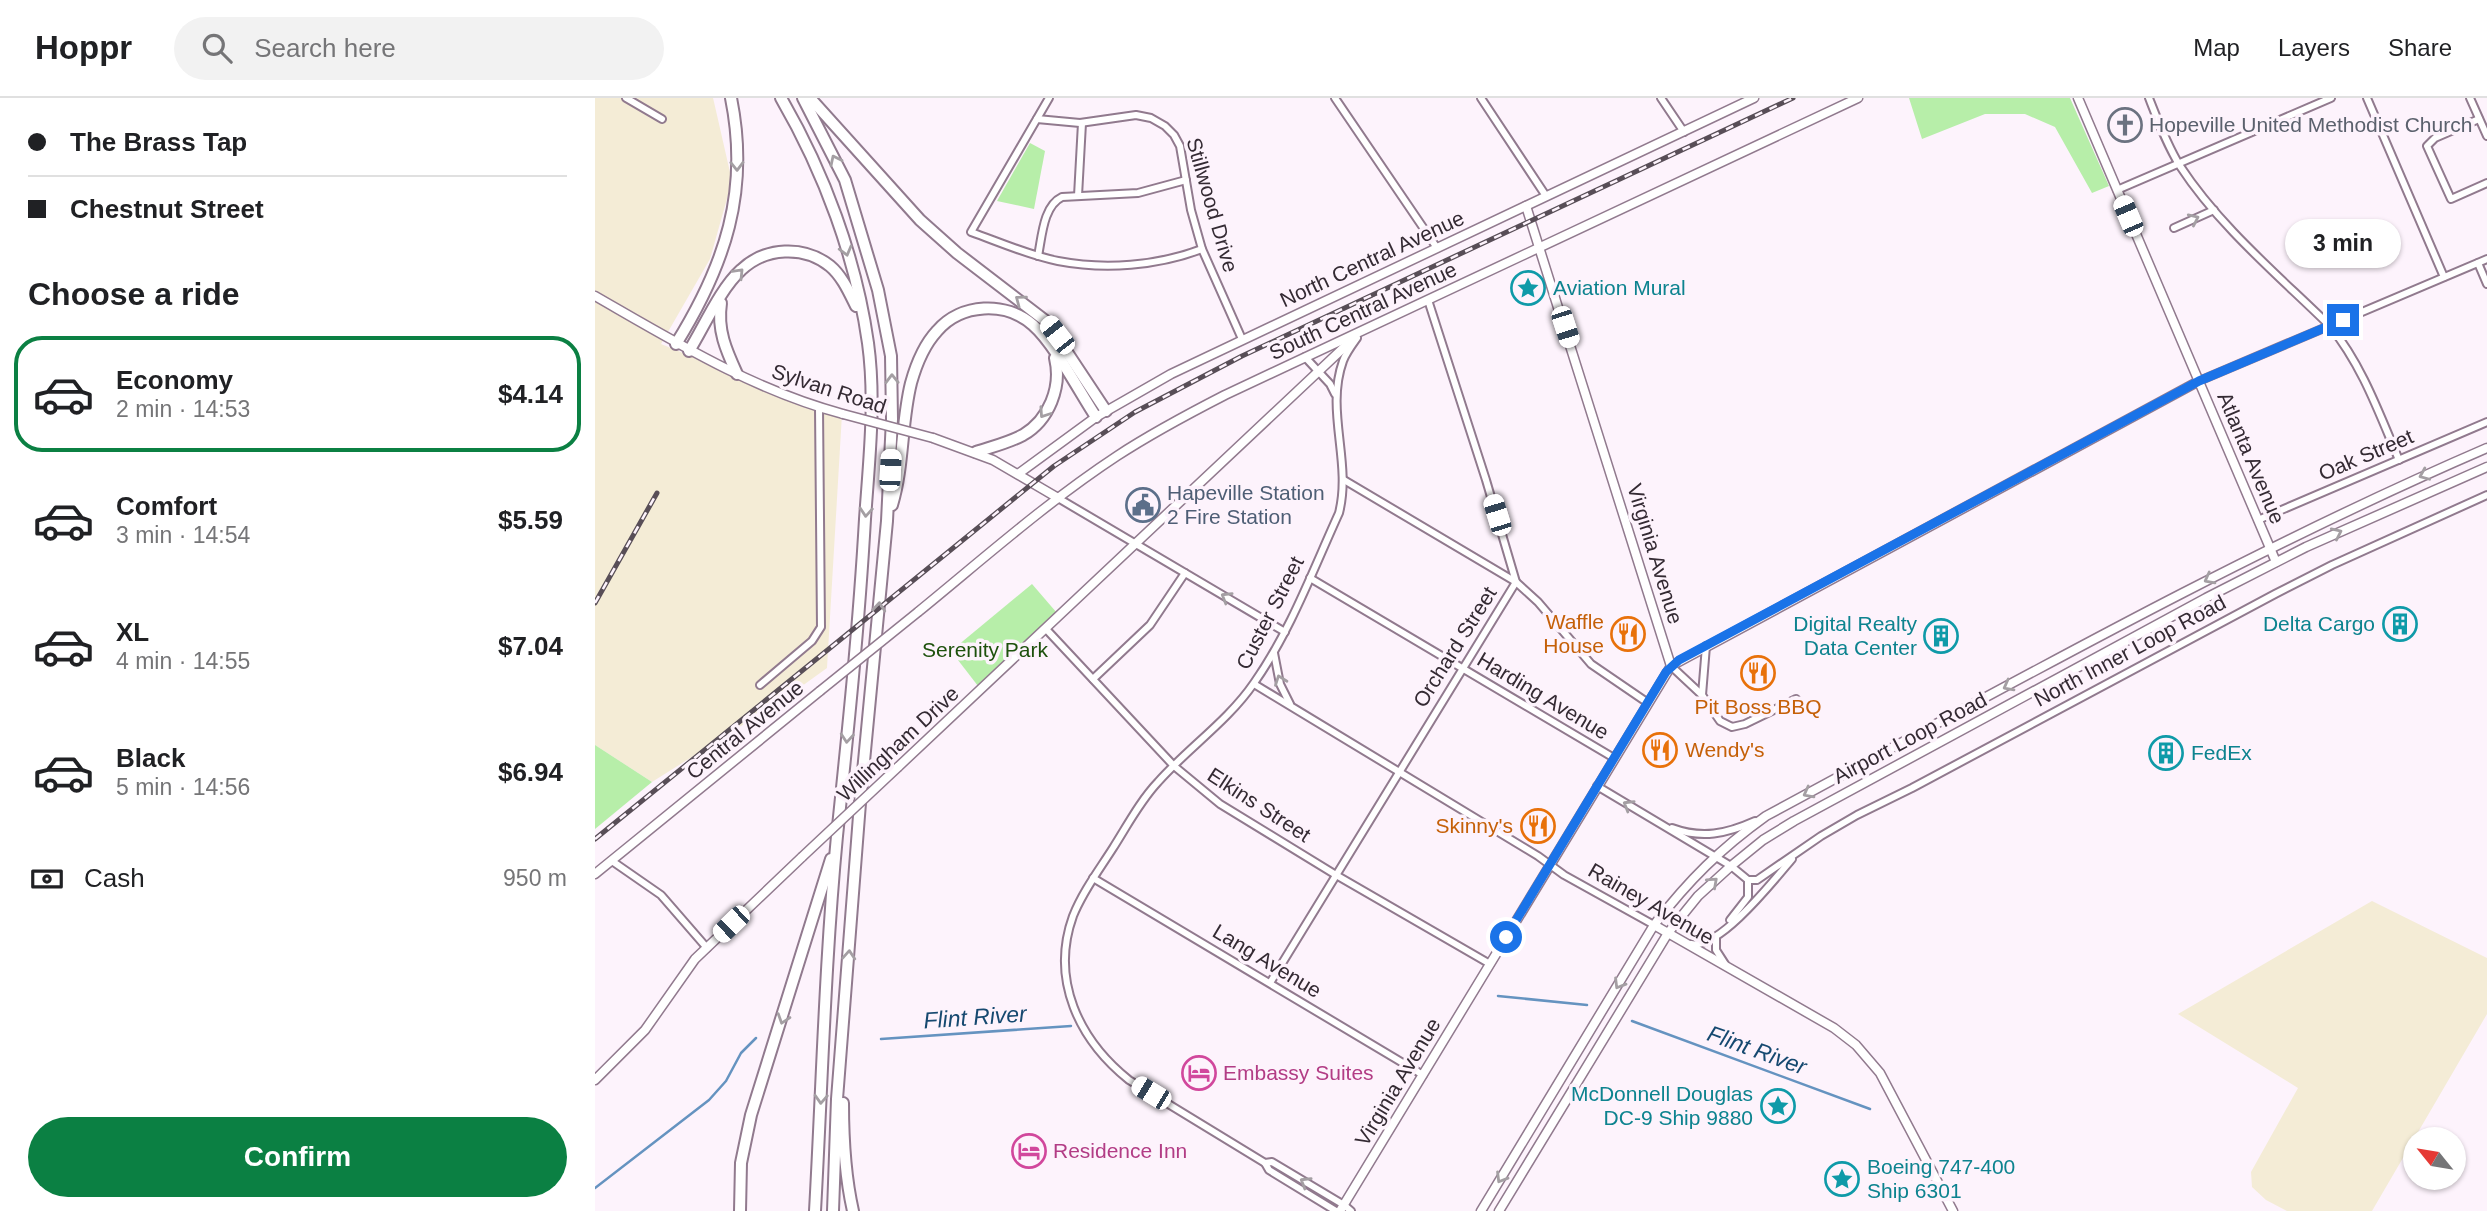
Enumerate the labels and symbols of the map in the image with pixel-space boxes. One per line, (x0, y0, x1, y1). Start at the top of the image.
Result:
church icon: Hopeville United Methodist Church (2106, 106, 2144, 144)
place label: Hopeville United Methodist Church (2149, 113, 2472, 136)
street label: Stillwood Drive (1182, 135, 1243, 275)
one-way arrow (830, 155, 844, 167)
one-way arrow (729, 161, 745, 172)
car (2111, 193, 2146, 239)
street label: North Central Avenue (1276, 206, 1467, 311)
one-way arrow (2187, 213, 2199, 227)
callout: 3 min (2285, 218, 2401, 268)
one-way arrow (838, 244, 852, 256)
street label: South Central Avenue (1266, 257, 1460, 364)
one-way arrow (730, 269, 743, 282)
place icon: Aviation Mural (1509, 269, 1547, 307)
place label: Aviation Mural (1553, 276, 1686, 299)
one-way arrow (1015, 296, 1028, 309)
car (1549, 304, 1582, 350)
route end (2327, 304, 2359, 336)
car (1036, 312, 1079, 358)
street label: Sylvan Road (769, 359, 889, 418)
one-way arrow (884, 373, 900, 384)
street label: Atlanta Avenue (2213, 388, 2290, 527)
one-way arrow (1040, 405, 1052, 418)
street label: Oak Street (2315, 424, 2417, 485)
car (879, 448, 902, 492)
one-way arrow (2419, 467, 2432, 481)
place label: Hapeville Station 2 Fire Station (1167, 481, 1325, 528)
street label: Virginia Avenue (1623, 481, 1688, 627)
public building icon: Hapeville Station 2 Fire Station (1124, 486, 1162, 524)
car (1481, 492, 1514, 538)
one-way arrow (859, 506, 874, 517)
one-way arrow (2330, 527, 2343, 541)
street label: Custer Street (1231, 552, 1308, 673)
one-way arrow (2204, 570, 2216, 584)
street label: Orchard Street (1408, 582, 1501, 711)
street label: North Inner Loop Road (2030, 590, 2229, 711)
one-way arrow (1220, 592, 1233, 605)
one-way arrow (871, 601, 886, 612)
building icon: Delta Cargo (2381, 605, 2419, 643)
place label: Waffle House (1543, 610, 1604, 657)
place label: Digital Realty Data Center (1793, 612, 1917, 659)
place label: Delta Cargo (2263, 612, 2375, 635)
restaurant icon: Waffle House (1609, 615, 1647, 653)
building icon: Digital Realty Data Center (1922, 617, 1960, 655)
park label: Serenity Park (922, 638, 1049, 661)
street label: Harding Avenue (1473, 647, 1613, 744)
restaurant icon: Pit Boss BBQ (1739, 654, 1777, 692)
one-way arrow (1274, 675, 1288, 687)
street label: Central Avenue (682, 676, 808, 784)
one-way arrow (2003, 678, 2016, 691)
street label: Willingham Drive (832, 682, 963, 806)
street label: Airport Loop Road (1829, 687, 1990, 788)
place label: Pit Boss BBQ (1694, 695, 1822, 718)
restaurant icon: Wendy's (1641, 731, 1679, 769)
one-way arrow (840, 733, 855, 744)
building icon: FedEx (2147, 734, 2185, 772)
place label: Wendy's (1685, 738, 1765, 761)
place label: FedEx (2191, 741, 2252, 764)
street label: Elkins Street (1204, 763, 1315, 846)
one-way arrow (1803, 785, 1815, 798)
one-way arrow (1623, 800, 1636, 813)
restaurant icon: Skinny's (1519, 807, 1557, 845)
place label: Skinny's (1435, 814, 1513, 837)
street label: Rainey Avenue (1584, 858, 1718, 949)
one-way arrow (1705, 878, 1718, 891)
car (709, 902, 754, 946)
street label: Lang Avenue (1209, 919, 1326, 1002)
route start (1490, 921, 1522, 953)
one-way arrow (841, 949, 856, 960)
one-way arrow (1614, 976, 1627, 989)
water label: Flint River (922, 1000, 1029, 1034)
one-way arrow (777, 1012, 791, 1024)
street label: Virginia Avenue (1350, 1014, 1445, 1150)
water label: Flint River (1704, 1020, 1811, 1080)
hotel icon: Embassy Suites (1180, 1054, 1218, 1092)
place label: Embassy Suites (1223, 1061, 1374, 1084)
car (1128, 1073, 1175, 1113)
place label: McDonnell Douglas DC-9 Ship 9880 (1571, 1082, 1753, 1129)
place icon: McDonnell Douglas DC-9 Ship 9880 (1759, 1087, 1797, 1125)
one-way arrow (813, 1094, 828, 1105)
north arrow (2403, 1127, 2466, 1190)
hotel icon: Residence Inn (1010, 1132, 1048, 1170)
place label: Residence Inn (1053, 1139, 1187, 1162)
place label: Boeing 747-400 Ship 6301 (1867, 1155, 2015, 1202)
place icon: Boeing 747-400 Ship 6301 (1823, 1160, 1861, 1198)
one-way arrow (1497, 1171, 1510, 1184)
one-way arrow (1300, 1177, 1313, 1190)

